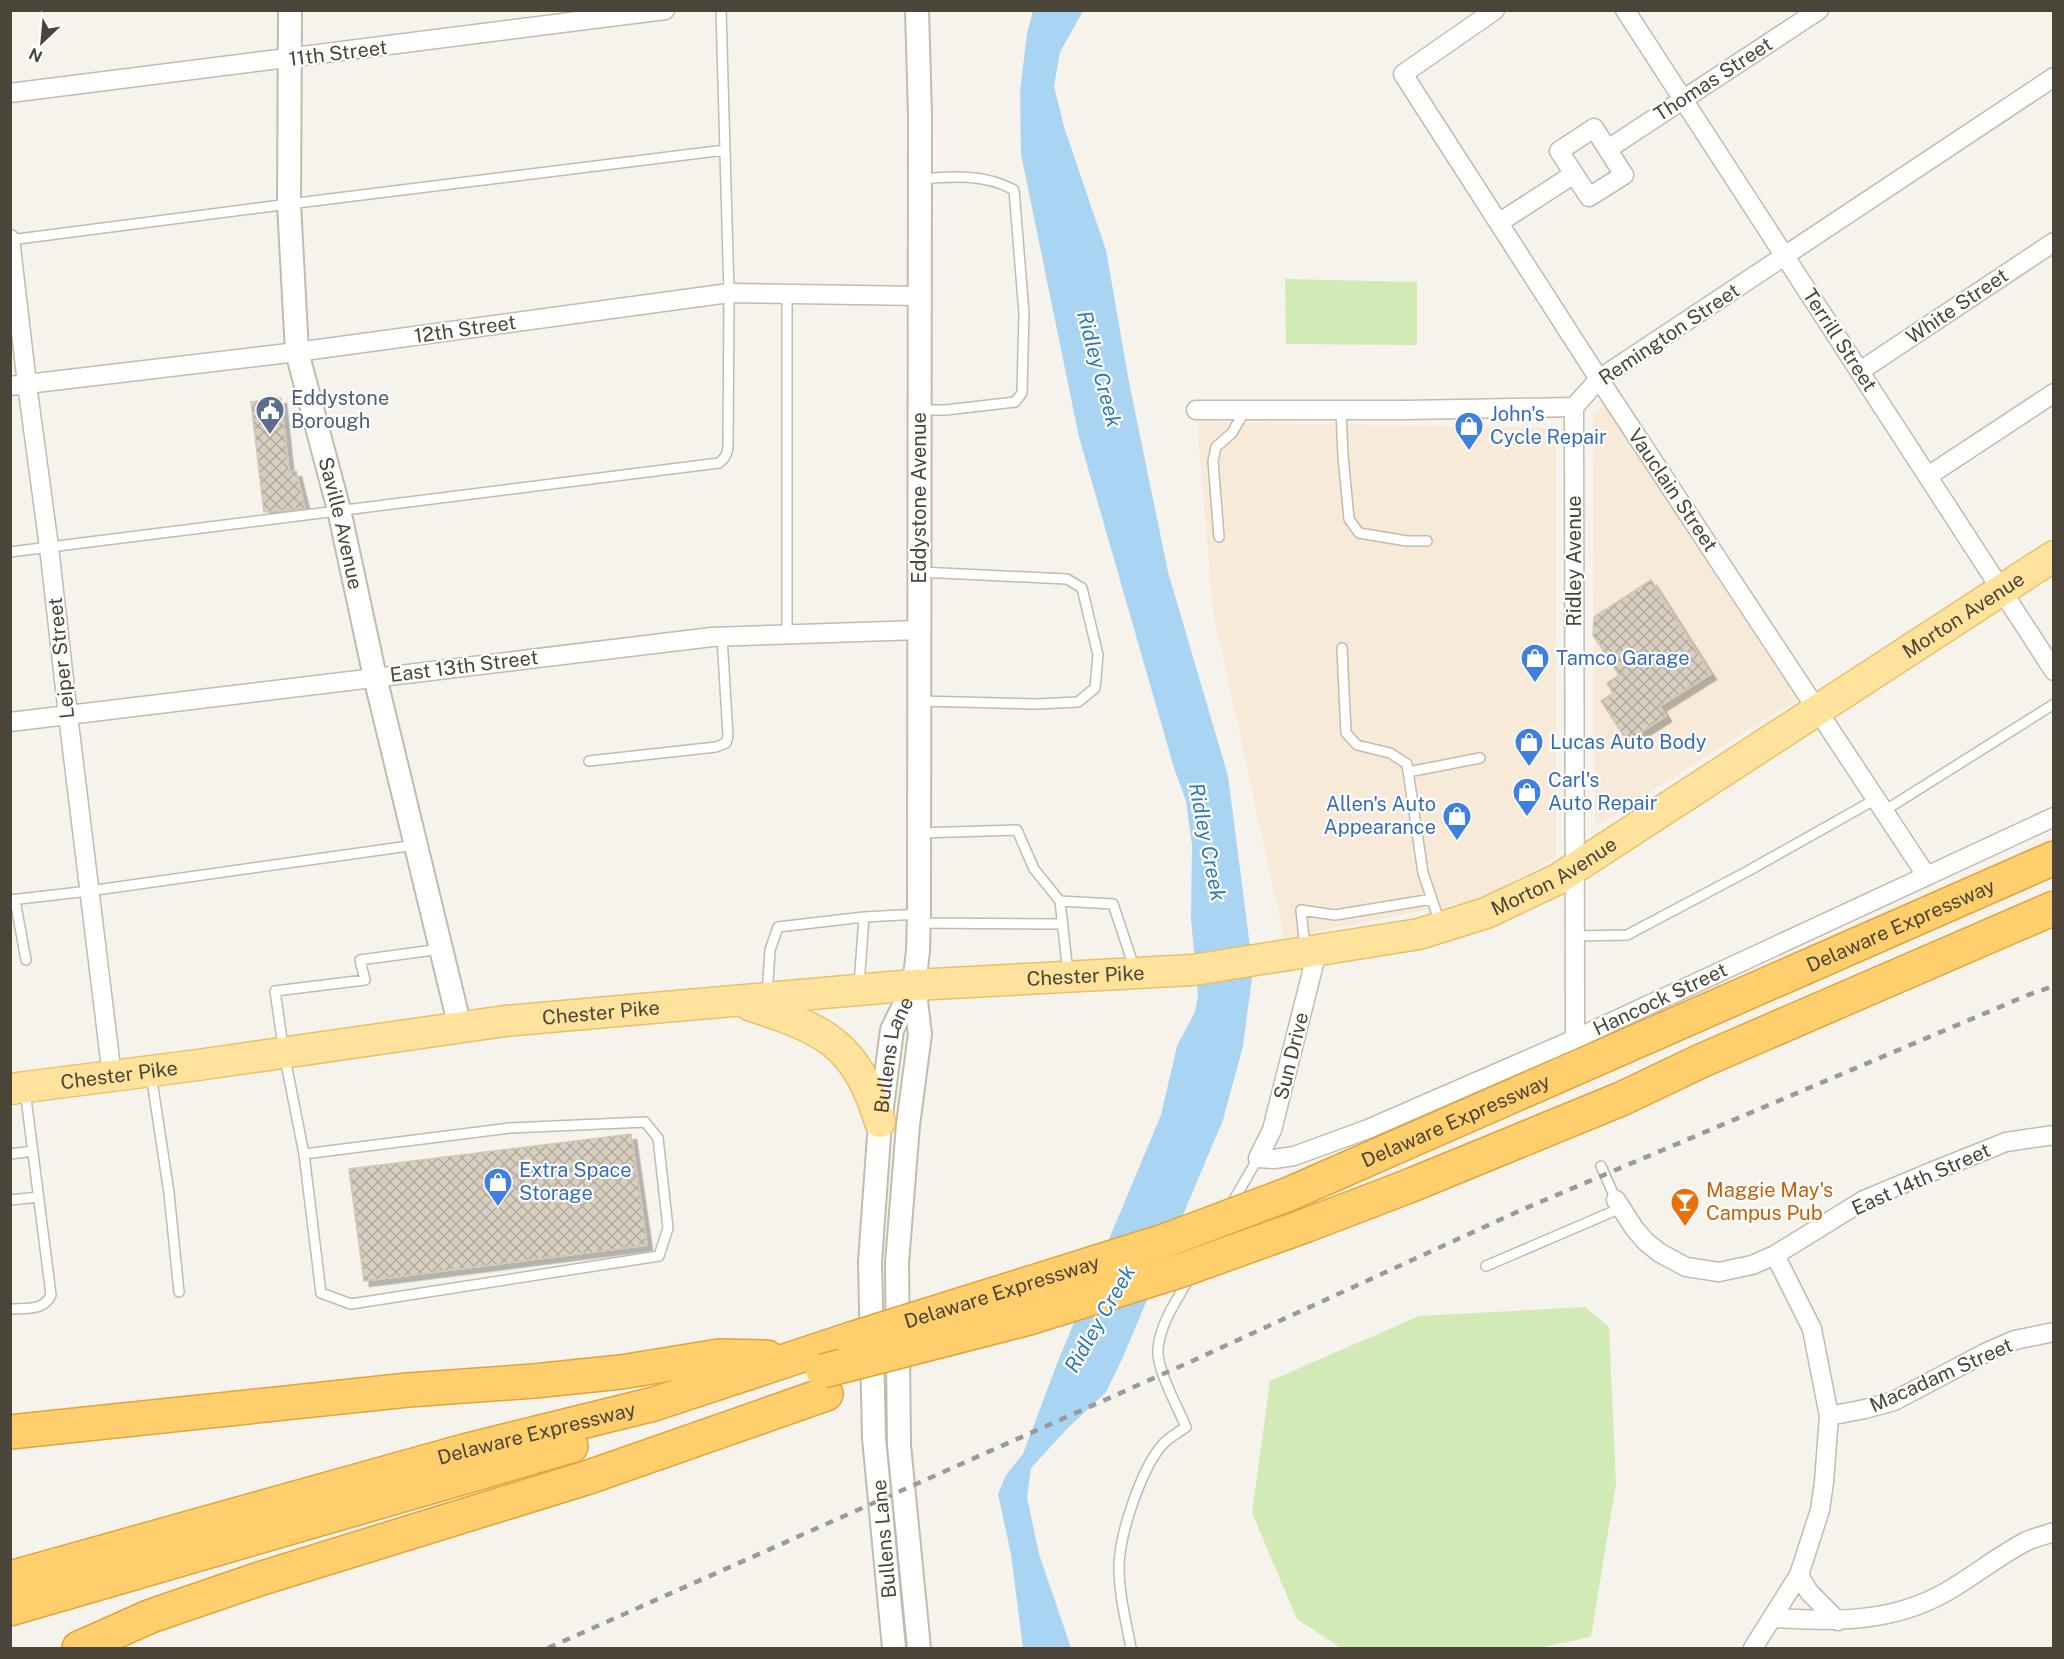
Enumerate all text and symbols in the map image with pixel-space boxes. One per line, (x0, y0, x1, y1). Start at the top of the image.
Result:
north arrow (12, 12, 72, 72)
street label: Thomas Street (1649, 32, 1777, 126)
street label: 11th Street (287, 35, 389, 71)
text: N (26, 44, 45, 66)
street label: White Street (1902, 263, 2012, 349)
street label: Remington Street (1594, 278, 1744, 390)
street label: Terrill Street (1798, 284, 1882, 396)
water label: Ridley Creek (1072, 308, 1127, 431)
street label: 12th Street (413, 310, 517, 348)
place label: Eddystone Borough (291, 386, 389, 433)
public building icon: Eddystone Borough (254, 394, 286, 436)
place label: John's Cycle Repair (1490, 402, 1607, 449)
shop icon: John's Cycle Repair (1453, 410, 1485, 452)
street label: Eddystone Avenue (907, 412, 931, 584)
street label: Vauclain Street (1623, 424, 1723, 556)
street label: Saville Avenue (313, 454, 368, 592)
street label: Ridley Avenue (1562, 495, 1586, 627)
street label: Morton Avenue (1898, 567, 2029, 663)
street label: Leiper Street (43, 596, 79, 720)
shop icon: Tamco Garage (1519, 642, 1551, 684)
street label: East 13th Street (389, 645, 539, 687)
place label: Tamco Garage (1556, 646, 1690, 670)
shop icon: Lucas Auto Body (1513, 726, 1545, 768)
place label: Lucas Auto Body (1550, 730, 1707, 754)
place label: Carl's Auto Repair (1548, 768, 1658, 815)
shop icon: Carl's Auto Repair (1511, 776, 1543, 818)
water label: Ridley Creek (1184, 781, 1231, 904)
place label: Allen's Auto Appearance (1324, 792, 1436, 839)
shop icon: Allen's Auto Appearance (1441, 800, 1473, 842)
street label: Morton Avenue (1487, 832, 1621, 921)
street label: Delaware Expressway (1803, 873, 1999, 977)
street label: Hancock Street (1589, 957, 1731, 1041)
street label: Chester Pike (1026, 961, 1145, 991)
street label: Bullens Lane (869, 993, 918, 1115)
street label: Chester Pike (541, 995, 661, 1030)
street label: Sun Drive (1269, 1010, 1313, 1102)
street label: Chester Pike (59, 1056, 179, 1094)
street label: Delaware Expressway (1358, 1069, 1554, 1173)
street label: East 14th Street (1848, 1138, 1994, 1220)
place label: Extra Space Storage (519, 1158, 632, 1205)
shop icon: Extra Space Storage (482, 1166, 514, 1208)
place label: Maggie May's Campus Pub (1706, 1178, 1833, 1225)
bar icon: Maggie May's Campus Pub (1669, 1186, 1701, 1228)
street label: Delaware Expressway (901, 1250, 1103, 1334)
water label: Ridley Creek (1059, 1260, 1141, 1377)
street label: Macadam Street (1866, 1333, 2016, 1417)
street label: Delaware Expressway (435, 1397, 638, 1470)
street label: Bullens Lane (867, 1479, 901, 1599)

